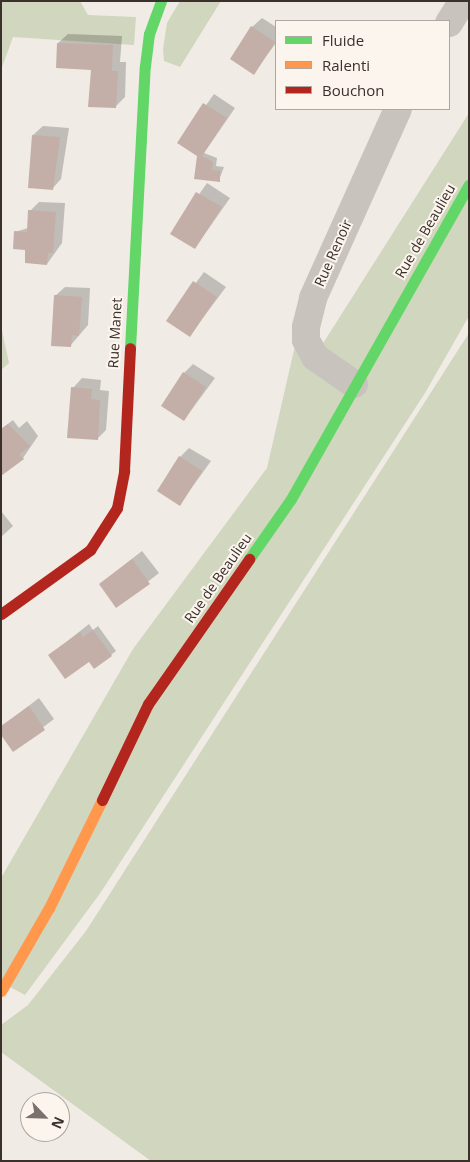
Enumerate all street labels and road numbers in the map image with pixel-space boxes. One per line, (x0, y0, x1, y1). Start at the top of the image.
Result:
street label: Rue de Beaulieu (391, 181, 459, 281)
street label: Rue Renoir (311, 217, 355, 289)
street label: Rue Manet (105, 297, 125, 369)
street label: Rue de Beaulieu (181, 530, 255, 626)

